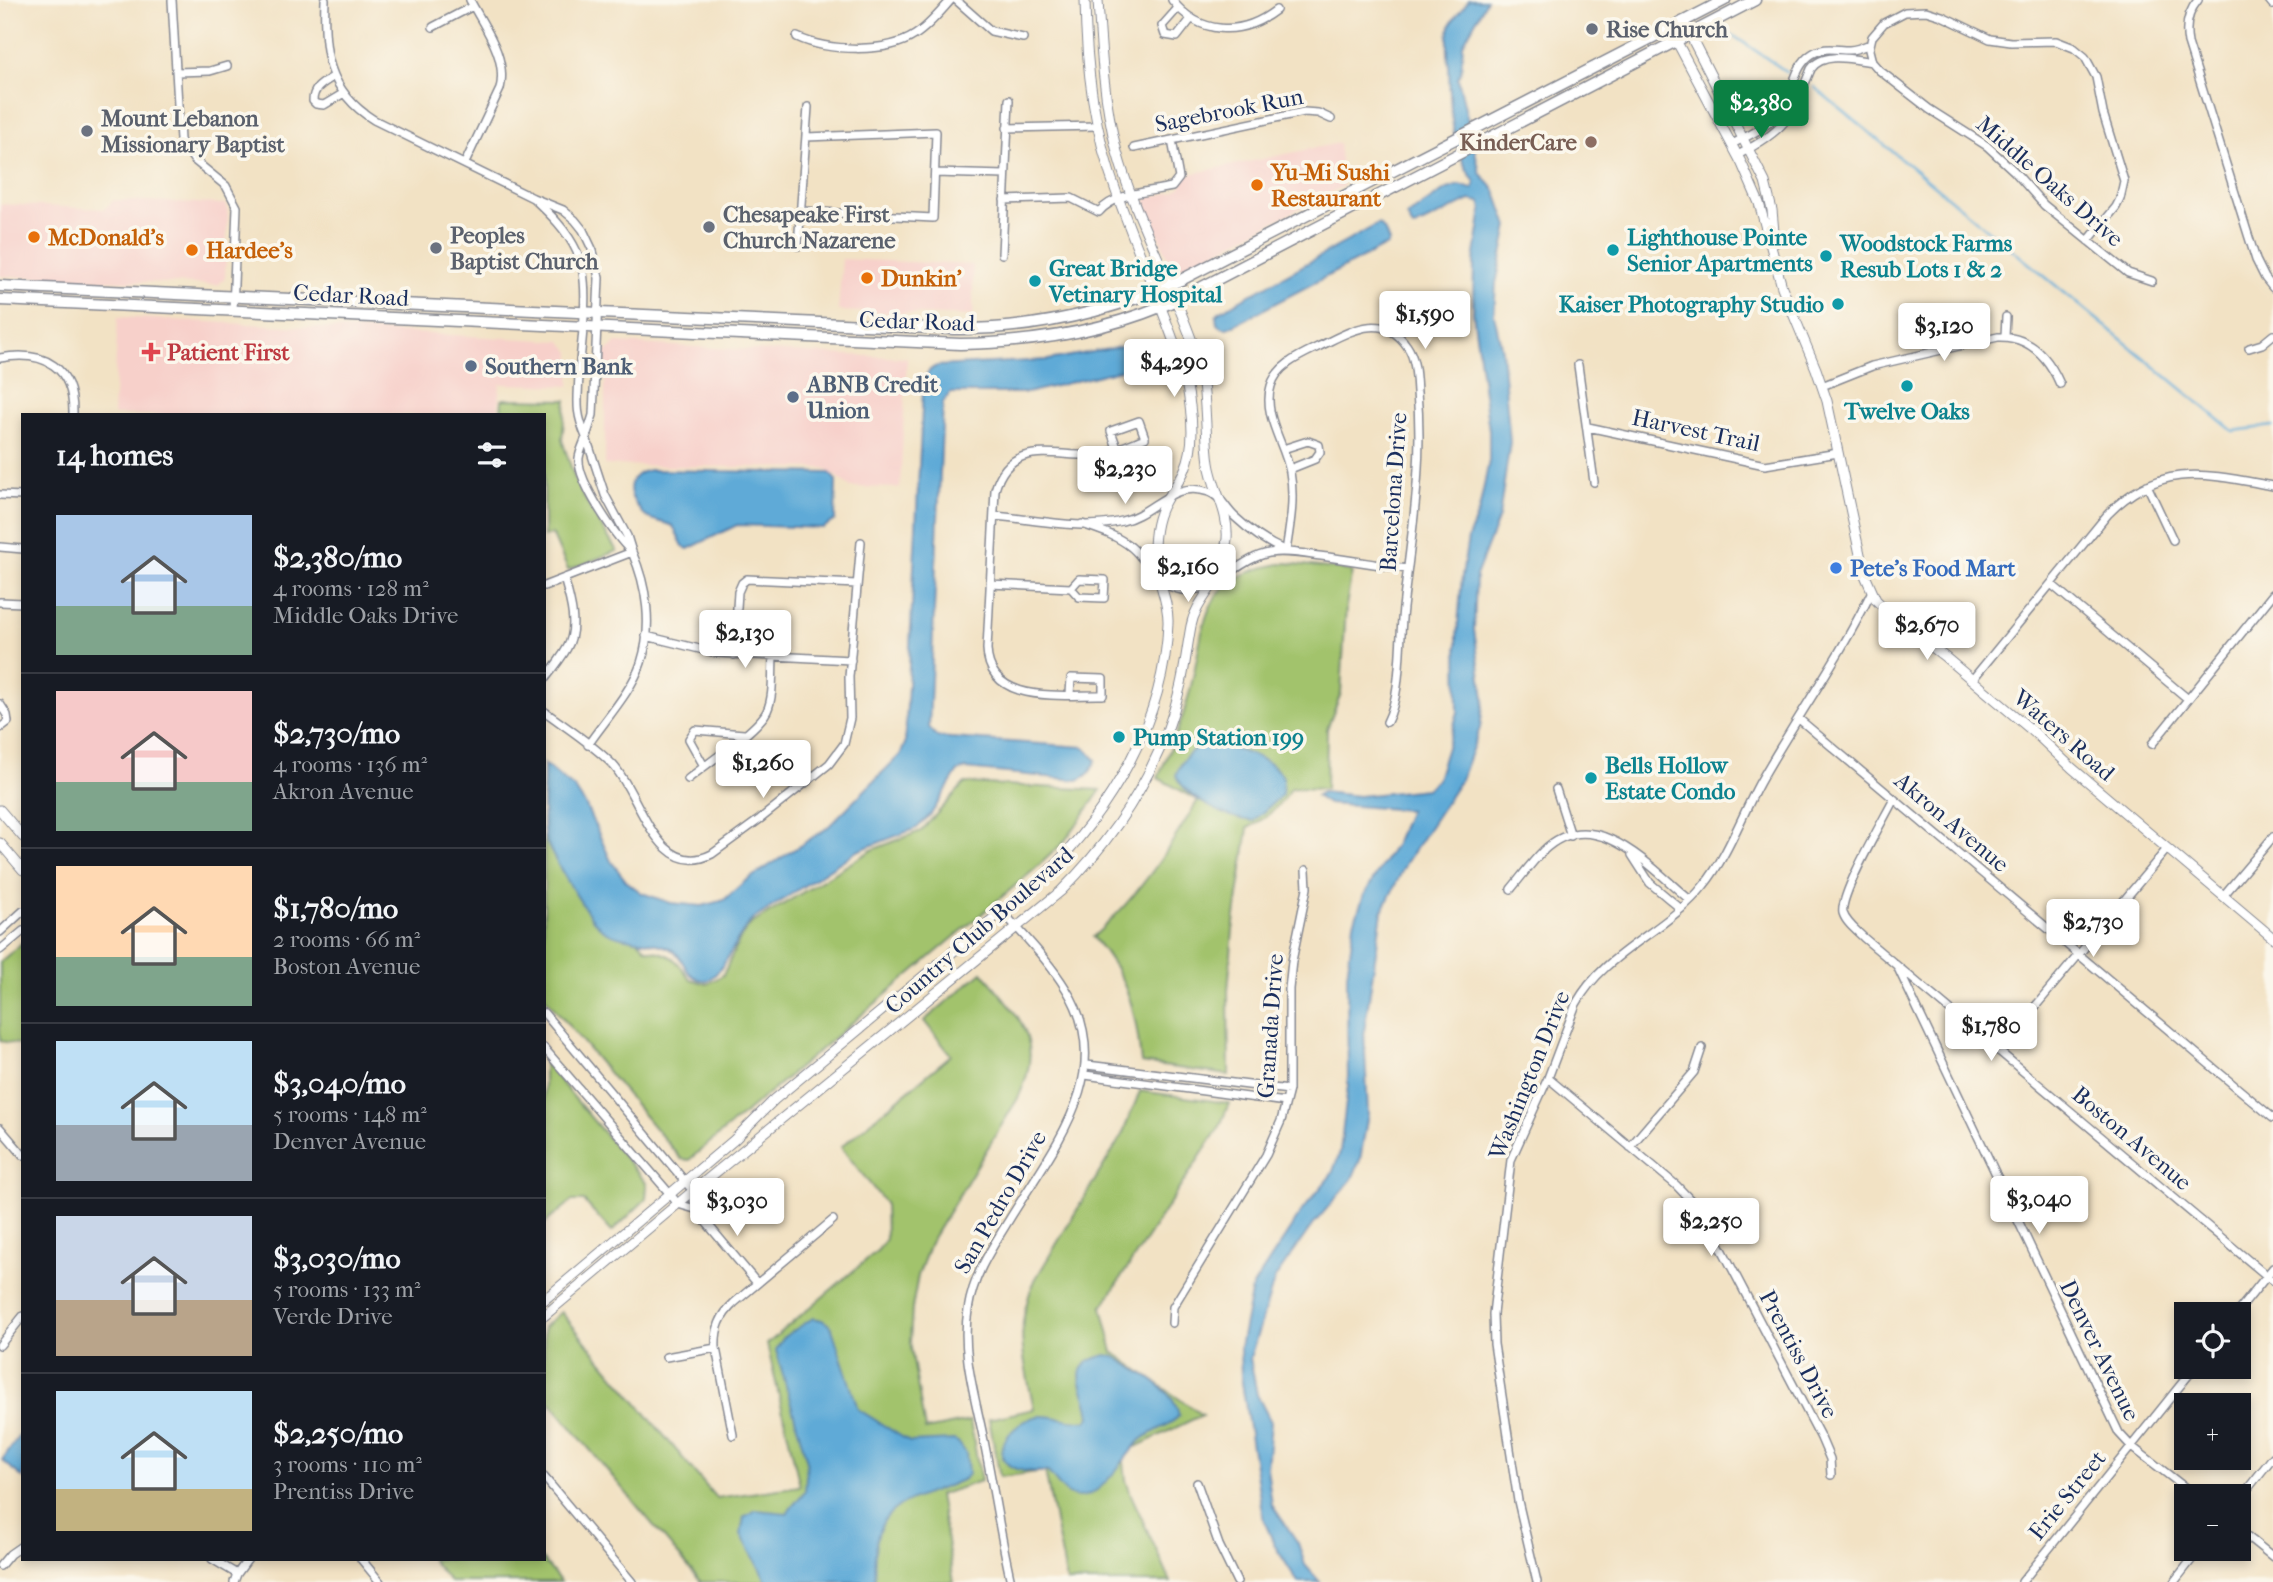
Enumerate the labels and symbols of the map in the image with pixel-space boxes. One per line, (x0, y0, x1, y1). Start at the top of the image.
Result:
place label: Rise Church (1606, 16, 1729, 43)
marker: Rise Church (1584, 21, 1600, 37)
pin: $2,380 (1704, 80, 1818, 140)
street label: Sagebrook Run (1153, 83, 1306, 138)
place label: Mount Lebanon Missionary Baptist (101, 105, 285, 158)
street label: Middle Oaks Drive (1971, 110, 2129, 252)
marker: Mount Lebanon Missionary Baptist (79, 123, 95, 139)
place label: KinderCare (1459, 129, 1578, 156)
marker: KinderCare (1583, 134, 1599, 150)
place label: Yu-Mi Sushi Restaurant (1270, 159, 1390, 212)
marker: Yu-Mi Sushi Restaurant (1249, 177, 1265, 193)
place label: Chesapeake First Church Nazarene (723, 201, 896, 254)
marker: Chesapeake First Church Nazarene (701, 219, 717, 235)
place label: Peoples Baptist Church (450, 222, 600, 275)
place label: McDonald's (48, 224, 164, 251)
place label: Lighthouse Pointe Senior Apartments (1627, 224, 1813, 277)
marker: McDonald's (26, 229, 42, 245)
place label: Woodstock Farms Resub Lots 1 & 2 (1839, 230, 2013, 283)
place label: Hardee's (206, 237, 293, 264)
marker: Peoples Baptist Church (428, 240, 444, 256)
marker: Hardee's (184, 242, 200, 258)
marker: Lighthouse Pointe Senior Apartments (1605, 242, 1621, 258)
marker: Woodstock Farms Resub Lots 1 & 2 (1818, 248, 1834, 264)
place label: Great Bridge Vetinary Hospital (1048, 255, 1223, 308)
place label: Dunkin' (881, 265, 962, 292)
marker: Dunkin' (859, 270, 875, 286)
marker: Great Bridge Vetinary Hospital (1027, 273, 1043, 289)
street label: Cedar Road (292, 279, 410, 312)
place label: Kaiser Photography Studio (1559, 291, 1824, 318)
pin: $1,590 (1368, 292, 1482, 351)
marker: Kaiser Photography Studio (1830, 296, 1846, 312)
pin: $3,120 (1887, 304, 2001, 363)
street label: Cedar Road (859, 306, 976, 337)
place label: Patient First (167, 339, 290, 366)
pin: $4,290 (1117, 340, 1231, 399)
marker: Patient First (141, 342, 161, 362)
place label: Southern Bank (485, 353, 634, 380)
marker: Southern Bank (463, 358, 479, 374)
place label: ABNB Credit Union (805, 371, 939, 424)
marker: Twelve Oaks (1899, 378, 1915, 394)
marker: ABNB Credit Union (785, 389, 801, 405)
place label: Twelve Oaks (1843, 398, 1970, 425)
street label: Harvest Trail (1629, 404, 1763, 457)
street label: Barcelona Drive (1374, 412, 1413, 573)
pin: $2,230 (1068, 447, 1182, 506)
pin: $2,160 (1131, 544, 1245, 604)
place label: Pete's Food Mart (1850, 555, 2016, 582)
marker: Pete's Food Mart (1828, 560, 1844, 576)
pin: $2,670 (1870, 602, 1984, 662)
pin: $2,130 (688, 610, 802, 670)
street label: Waters Road (2007, 683, 2120, 787)
place label: Pump Station 199 (1133, 724, 1304, 751)
marker: Pump Station 199 (1111, 729, 1127, 745)
pin: $1,260 (706, 740, 820, 800)
place label: Bells Hollow Estate Condo (1605, 752, 1736, 805)
street label: Akron Avenue (1888, 766, 2014, 878)
marker: Bells Hollow Estate Condo (1583, 770, 1599, 786)
street label: Country Club Boulevard (880, 841, 1079, 1019)
pin: $2,730 (2036, 900, 2150, 959)
street label: Granada Drive (1252, 953, 1289, 1099)
street label: Washington Drive (1483, 987, 1576, 1165)
pin: $1,780 (1934, 1004, 2048, 1063)
street label: Boston Avenue (2067, 1081, 2197, 1196)
street label: San Pedro Drive (949, 1126, 1052, 1278)
pin: $3,040 (1982, 1176, 2096, 1236)
pin: $3,030 (680, 1178, 794, 1238)
pin: $2,250 (1654, 1198, 1768, 1258)
street label: Denver Avenue (2054, 1275, 2145, 1425)
street label: Prentiss Drive (1753, 1286, 1844, 1423)
street label: Erie Street (2023, 1445, 2112, 1546)

